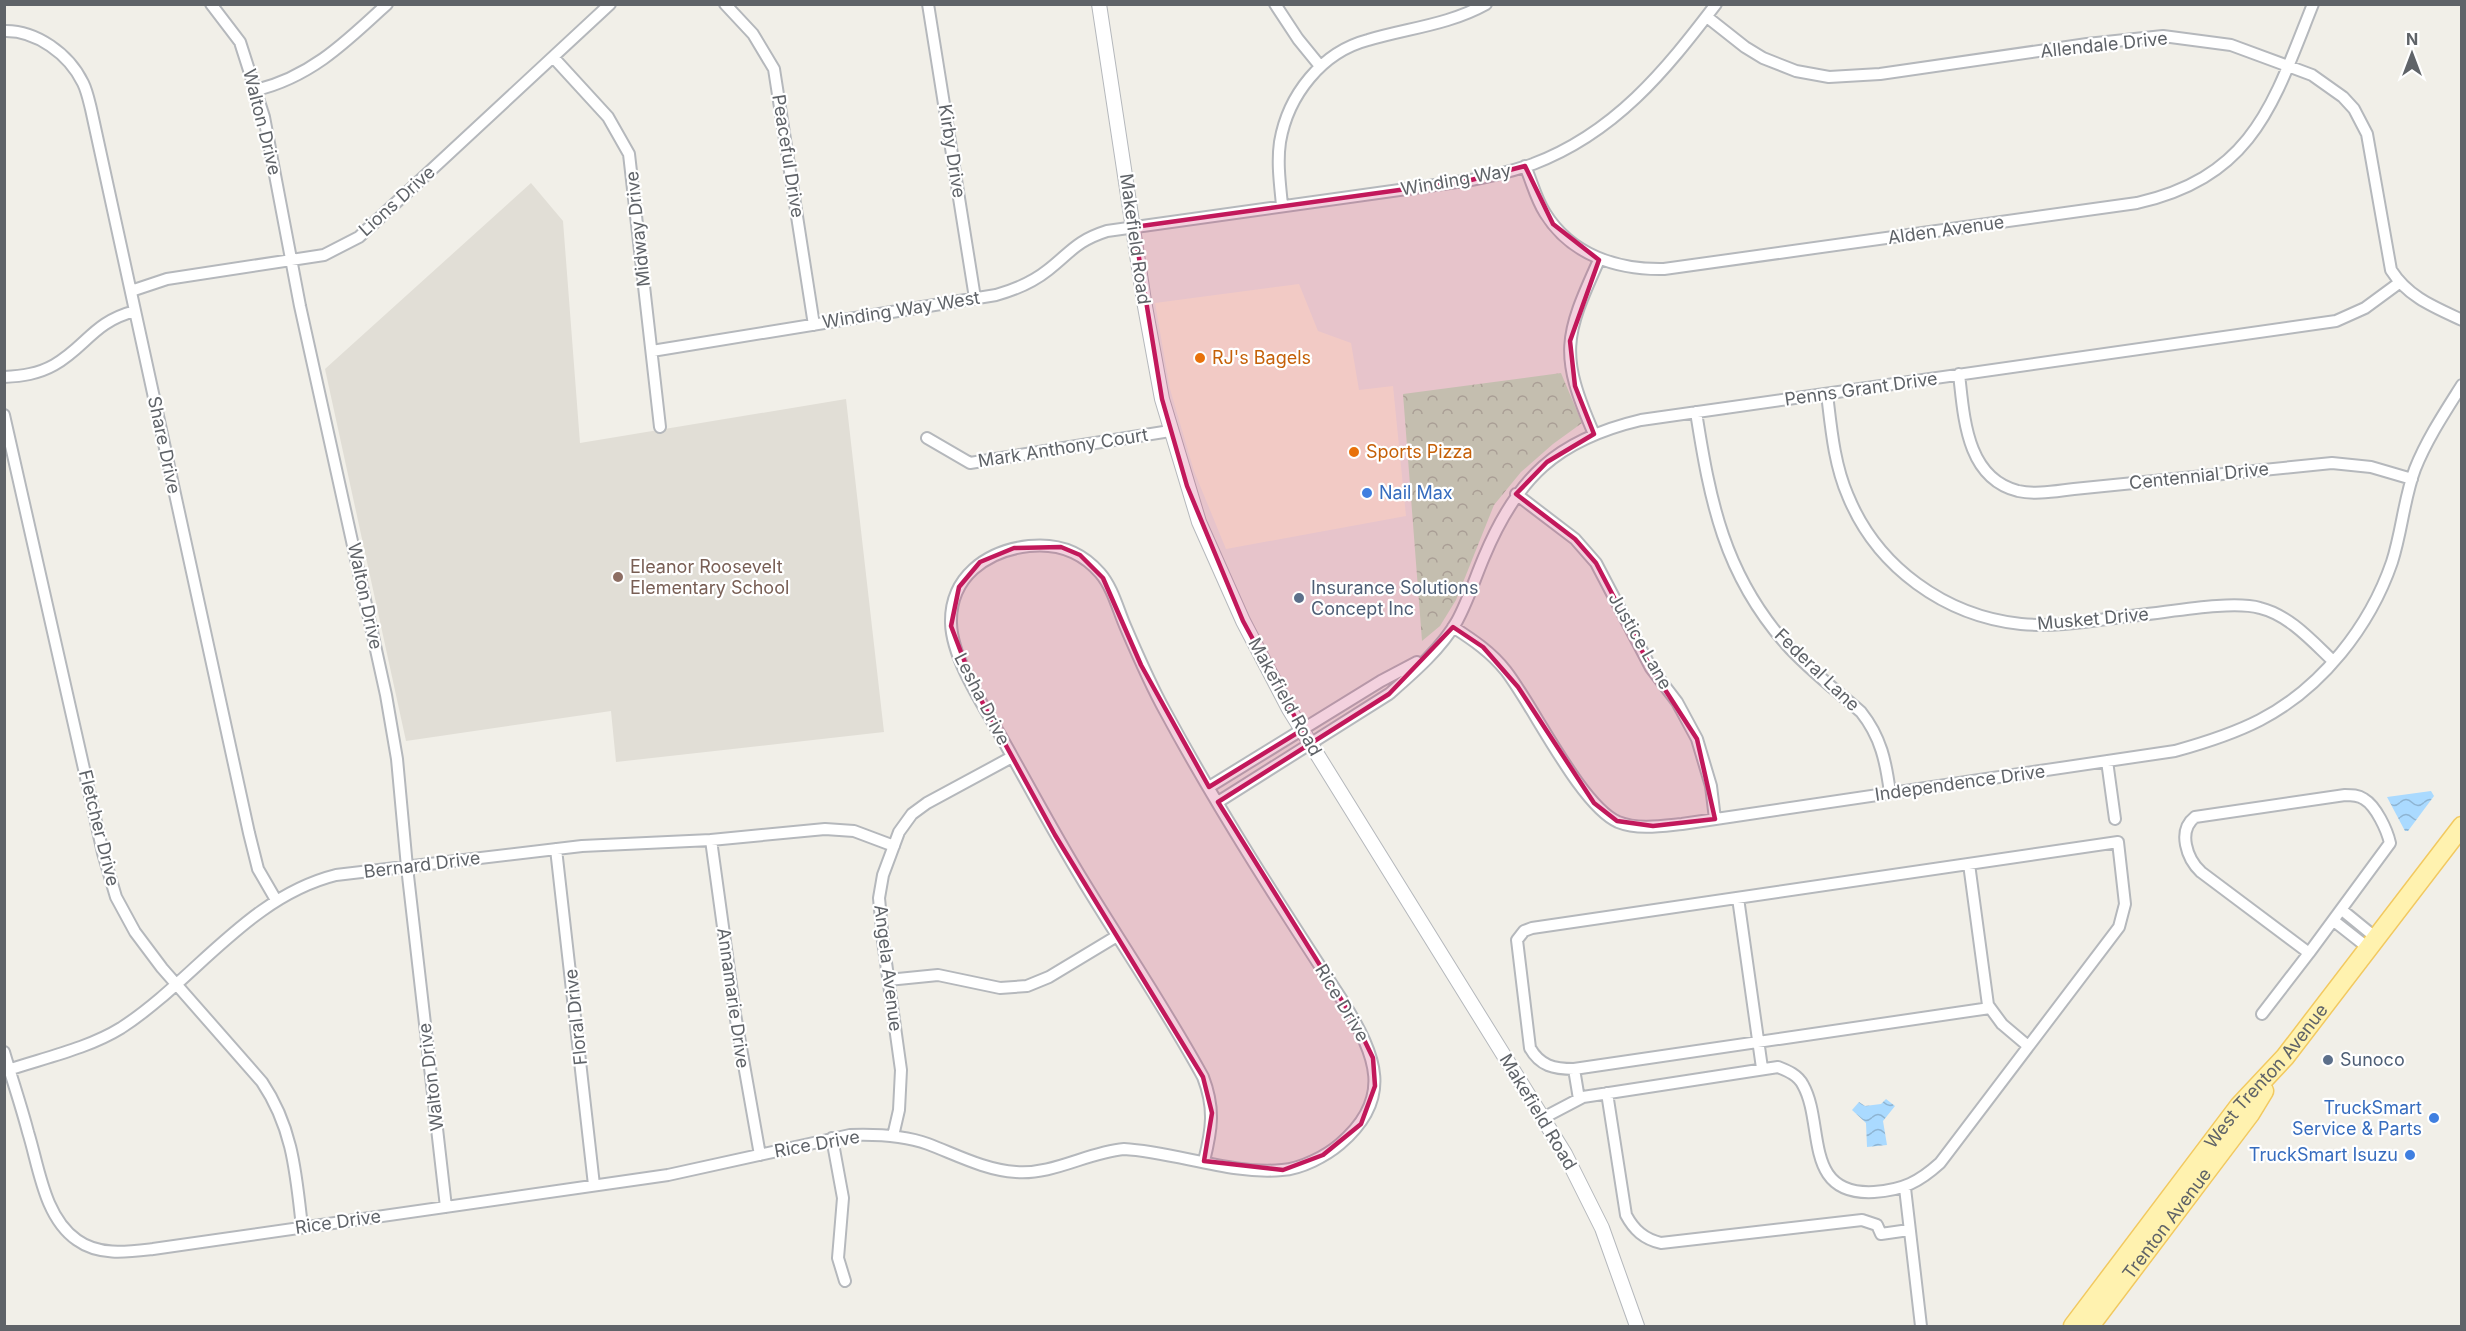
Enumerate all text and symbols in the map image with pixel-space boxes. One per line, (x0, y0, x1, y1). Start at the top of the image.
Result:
north arrow (2382, 24, 2442, 84)
street label: Allendale Drive (2039, 27, 2169, 62)
text: N (2406, 29, 2418, 49)
street label: Walton Drive (239, 67, 286, 177)
street label: Peaceful Drive (768, 93, 809, 219)
street label: Kirby Drive (935, 103, 970, 199)
street label: Winding Way (1399, 159, 1513, 200)
street label: Lions Drive (354, 161, 439, 240)
street label: Midway Drive (621, 170, 654, 288)
street label: Makefield Road (1116, 172, 1155, 306)
street label: Alden Avenue (1886, 211, 2005, 248)
street label: Winding Way West (821, 287, 981, 332)
place label: RJ's Bagels (1212, 347, 1311, 368)
marker: RJ's Bagels (1193, 351, 1207, 365)
street label: Penns Grant Drive (1783, 367, 1939, 410)
street label: Share Drive (144, 394, 185, 495)
street label: Mark Anthony Court (976, 424, 1150, 471)
place label: Sports Pizza (1366, 441, 1473, 462)
marker: Sports Pizza (1347, 445, 1361, 459)
street label: Centennial Drive (2128, 458, 2270, 493)
place label: Nail Max (1379, 482, 1453, 503)
marker: Nail Max (1360, 486, 1374, 500)
street label: Walton Drive (344, 541, 387, 651)
place label: Eleanor Roosevelt Elementary School (630, 556, 789, 598)
marker: Eleanor Roosevelt Elementary School (611, 570, 625, 584)
place label: Insurance Solutions Concept Inc (1311, 577, 1479, 619)
street label: Justice Lane (1604, 589, 1677, 693)
marker: Insurance Solutions Concept Inc (1292, 591, 1306, 605)
street label: Musket Drive (2036, 603, 2150, 634)
street label: Federal Lane (1771, 624, 1864, 715)
street label: Makefield Road (1244, 634, 1327, 759)
street label: Lesha Drive (950, 649, 1015, 748)
street label: Independence Drive (1873, 760, 2046, 805)
street label: Fletcher Drive (75, 768, 124, 888)
street label: Bernard Drive (362, 847, 481, 882)
street label: Angela Avenue (870, 903, 907, 1032)
street label: Annamarie Drive (713, 927, 754, 1069)
street label: Rice Drive (1311, 960, 1374, 1045)
street label: Floral Drive (560, 968, 591, 1066)
street label: West Trenton Avenue (2200, 1000, 2332, 1152)
street label: Walton Drive (413, 1022, 448, 1132)
place label: Sunoco (2340, 1049, 2405, 1070)
street label: Makefield Road (1496, 1050, 1581, 1174)
marker: Sunoco (2321, 1053, 2335, 1067)
place label: TruckSmart Service & Parts (2292, 1097, 2422, 1139)
marker: TruckSmart Service & Parts (2427, 1111, 2441, 1125)
street label: Rice Drive (773, 1126, 861, 1161)
place label: TruckSmart Isuzu (2249, 1144, 2398, 1165)
marker: TruckSmart Isuzu (2403, 1148, 2417, 1162)
street label: Trenton Avenue (2118, 1164, 2215, 1283)
street label: Rice Drive (294, 1205, 382, 1238)

